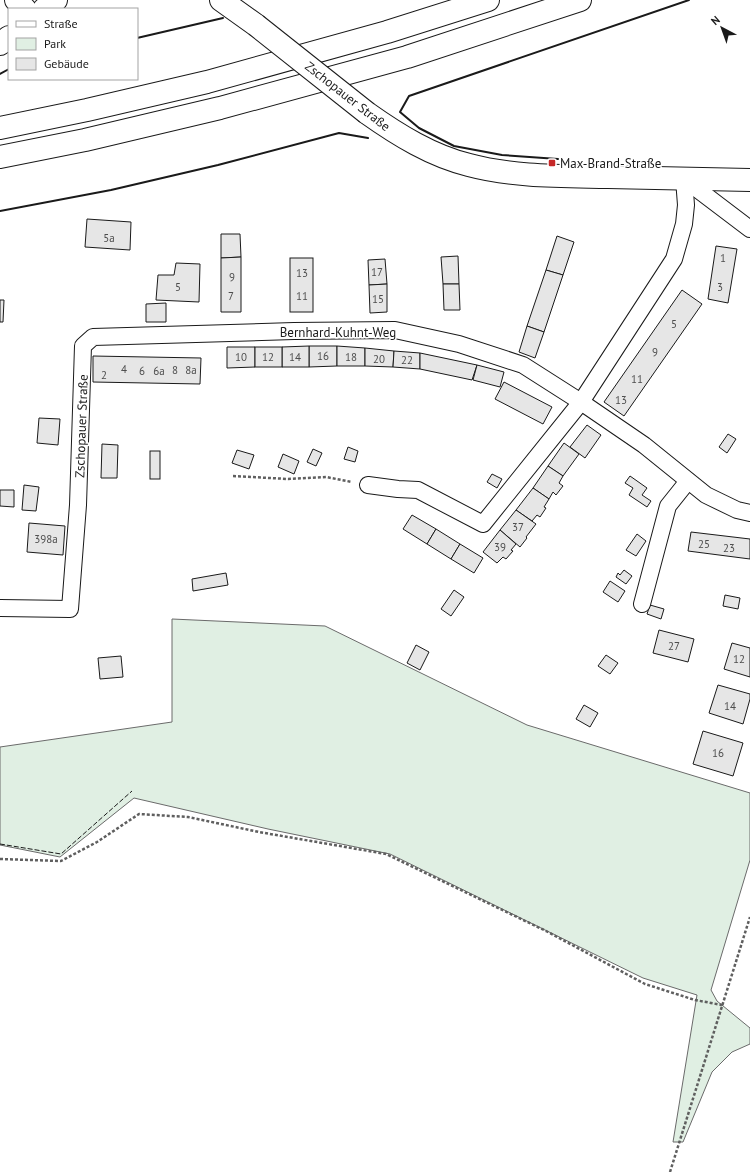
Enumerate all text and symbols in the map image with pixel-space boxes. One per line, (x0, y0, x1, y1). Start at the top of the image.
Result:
legend (8, 8, 138, 80)
north arrow (702, 8, 742, 48)
text: N (708, 13, 723, 28)
text: Straße (44, 16, 78, 31)
text: Park (44, 36, 66, 51)
text: Gebäude (44, 56, 89, 71)
street label: Zschopauer Straße (302, 58, 394, 135)
place label: Max-Brand-Straße (560, 155, 661, 172)
marker: Max-Brand-Straße (547, 158, 557, 168)
house number: 5a (103, 231, 115, 245)
house number: 1 (720, 251, 726, 265)
house number: 17 (371, 265, 383, 279)
house number: 13 (296, 266, 308, 280)
house number: 9 (229, 270, 235, 284)
house number: 5 (175, 280, 181, 294)
house number: 3 (717, 280, 723, 294)
house number: 7 (228, 289, 234, 303)
house number: 11 (296, 289, 308, 303)
house number: 15 (372, 292, 384, 306)
house number: 5 (671, 317, 677, 331)
street label: Bernhard-Kuhnt-Weg (280, 324, 396, 341)
house number: 9 (652, 345, 658, 359)
house number: 16 (317, 349, 329, 363)
house number: 10 (235, 350, 247, 364)
house number: 12 (262, 350, 274, 364)
house number: 14 (289, 350, 301, 364)
house number: 18 (345, 350, 357, 364)
house number: 20 (373, 352, 385, 366)
house number: 22 (401, 353, 413, 367)
house number: 4 (121, 362, 127, 376)
house number: 8 (172, 363, 178, 377)
house number: 8a (185, 363, 197, 377)
house number: 6 (139, 364, 145, 378)
house number: 6a (153, 364, 165, 378)
house number: 2 (101, 368, 107, 382)
house number: 11 (631, 372, 643, 386)
street label: Zschopauer Straße (71, 374, 92, 478)
house number: 13 (615, 393, 627, 407)
house number: 37 (512, 520, 524, 534)
house number: 398a (34, 532, 58, 546)
house number: 25 (698, 537, 710, 551)
house number: 39 (494, 540, 506, 554)
house number: 23 (723, 541, 735, 555)
house number: 27 (668, 639, 680, 653)
house number: 12 (733, 652, 745, 666)
house number: 14 (724, 699, 736, 713)
house number: 16 (712, 746, 724, 760)

